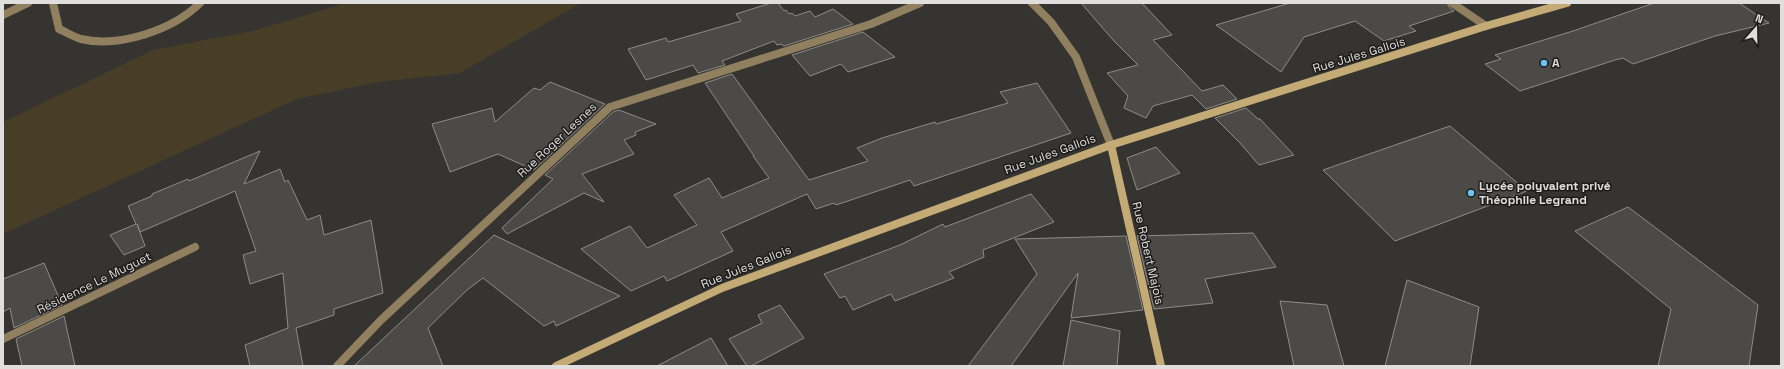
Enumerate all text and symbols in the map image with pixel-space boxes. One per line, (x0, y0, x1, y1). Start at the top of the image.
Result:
north arrow (1736, 8, 1776, 48)
text: N (1754, 11, 1765, 26)
street label: Rue Jules Gallois (1311, 33, 1407, 77)
place label: A (1552, 55, 1560, 71)
marker: A (1539, 58, 1549, 68)
street label: Rue Roger Lesnes (514, 99, 600, 181)
street label: Rue Jules Gallois (1002, 130, 1098, 178)
place label: Lycée polyvalent privé Théophile Legrand (1479, 178, 1611, 208)
marker: Lycée polyvalent privé Théophile Legrand (1466, 188, 1476, 198)
street label: Rue Robert Majois (1128, 200, 1168, 306)
street label: Rue Jules Gallois (698, 242, 794, 292)
street label: Résidence Le Muguet (34, 248, 154, 318)

